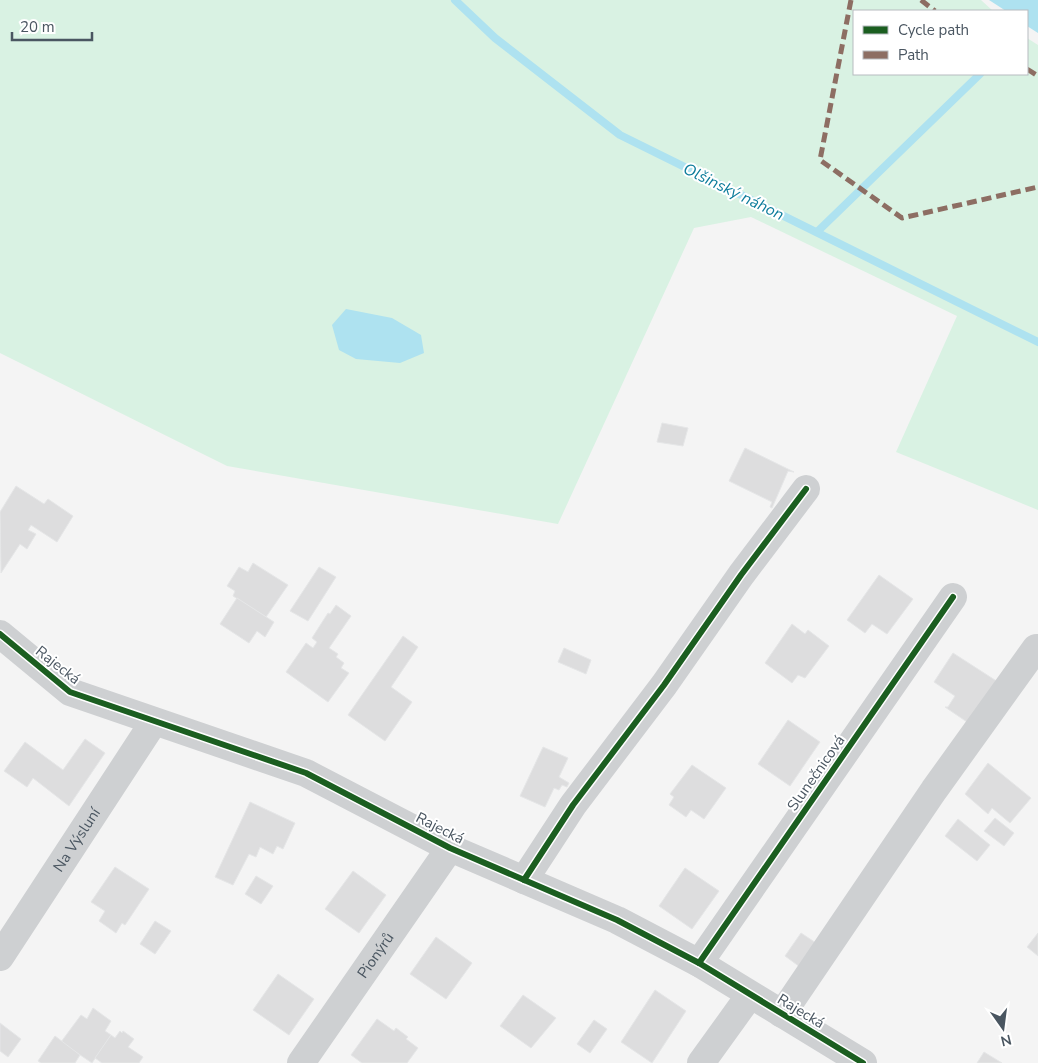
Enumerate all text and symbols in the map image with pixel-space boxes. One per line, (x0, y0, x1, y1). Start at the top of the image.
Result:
scale bar (12, 10, 92, 42)
legend (853, 10, 1028, 75)
text: 20 m (20, 17, 55, 37)
text: Cycle path (898, 20, 969, 40)
text: Path (898, 45, 929, 65)
water label: Olšinský náhon (679, 158, 788, 226)
street label: Rajecká (31, 641, 85, 689)
street label: Slunečnicová (783, 731, 849, 815)
street label: Na Výsluní (48, 803, 106, 876)
street label: Rajecká (412, 807, 468, 849)
street label: Pionýrů (353, 929, 398, 982)
street label: Rajecká (774, 989, 828, 1033)
north arrow (978, 1003, 1028, 1053)
text: N (999, 1030, 1013, 1051)

